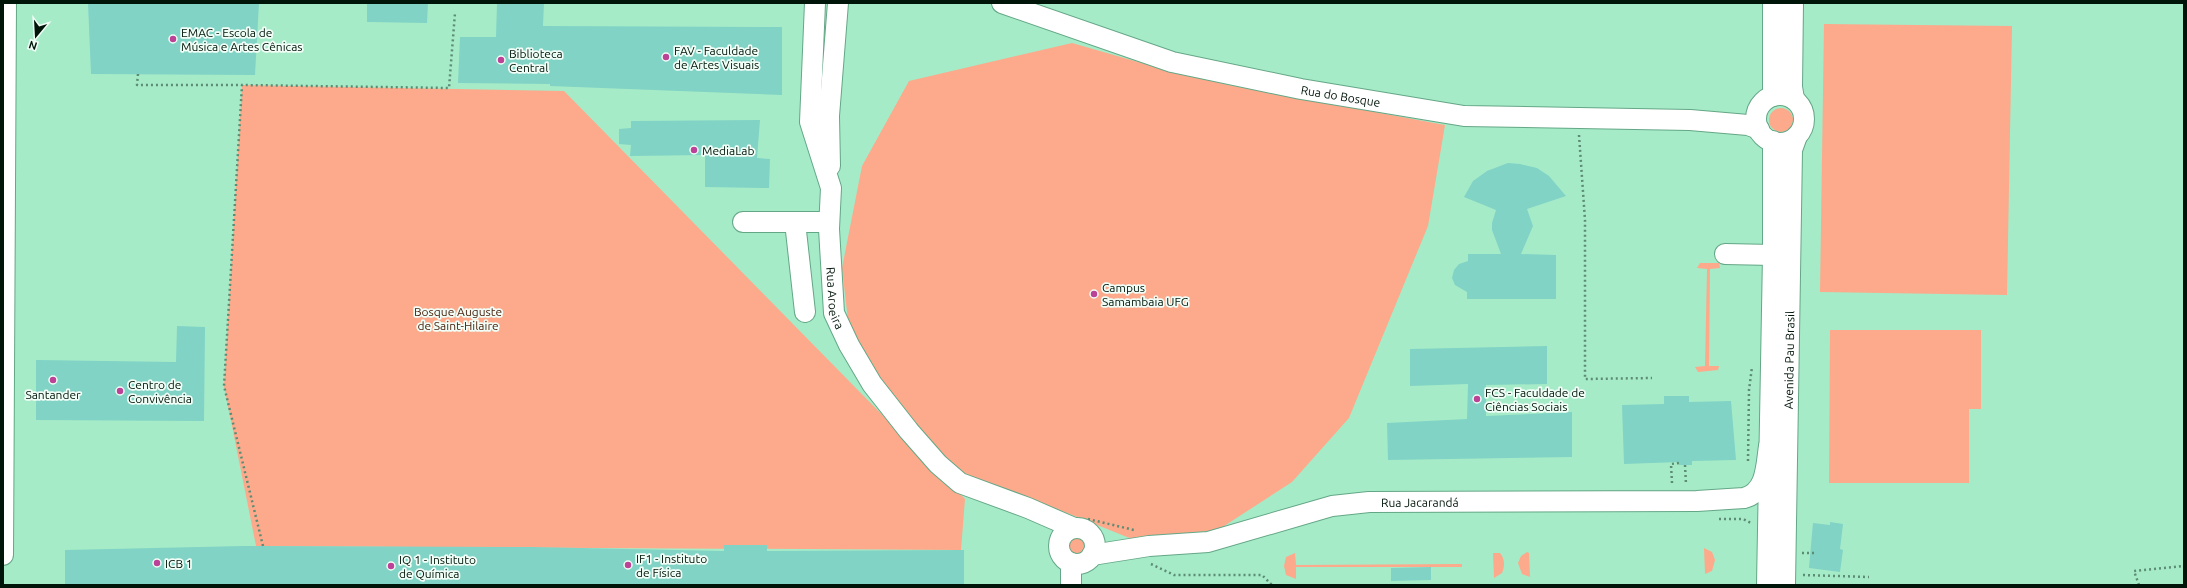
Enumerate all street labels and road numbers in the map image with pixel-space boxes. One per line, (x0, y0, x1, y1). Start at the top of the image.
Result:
street label: Rua do Bosque (1300, 83, 1381, 109)
street label: Rua Aroeira (825, 267, 847, 331)
street label: Avenida Pau Brasil (1781, 311, 1796, 409)
street label: Rua Jacarandá (1381, 495, 1459, 508)

